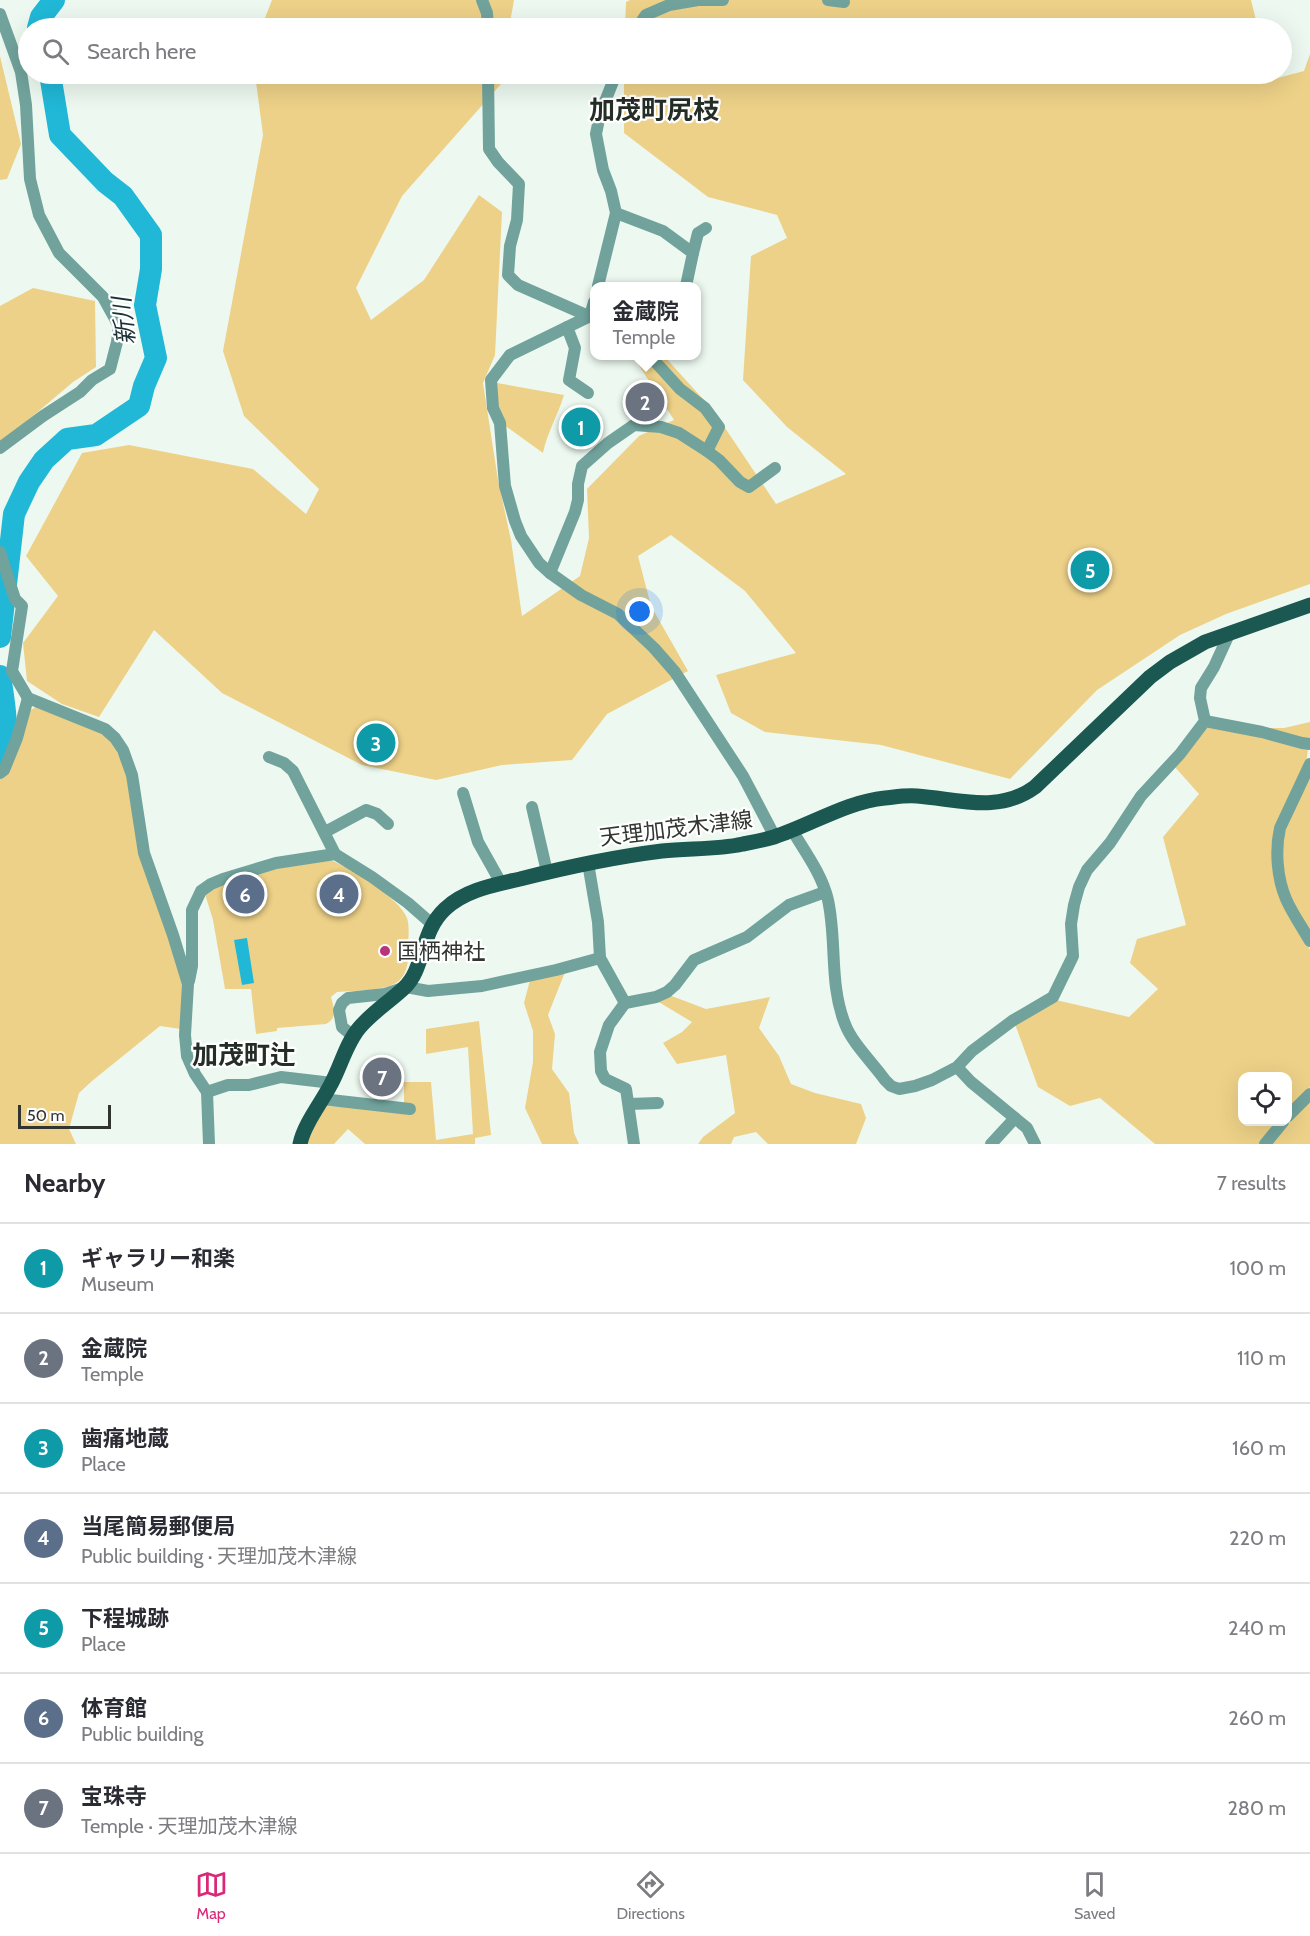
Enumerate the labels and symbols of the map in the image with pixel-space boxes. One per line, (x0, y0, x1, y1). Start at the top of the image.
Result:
district label: 加茂町尻枝 (589, 94, 719, 126)
water label: 新川 (106, 293, 140, 346)
pin: 2 (626, 380, 664, 424)
pin: 1 (562, 404, 600, 450)
pin: 5 (1070, 548, 1110, 592)
your location (625, 597, 654, 626)
pin: 3 (356, 720, 395, 766)
street label: 天理加茂木津線 (598, 806, 754, 851)
pin: 6 (226, 872, 264, 916)
pin: 4 (320, 872, 358, 916)
place label: 国栖神社 (397, 938, 485, 965)
marker: 国栖神社 (378, 944, 392, 958)
district label: 加茂町辻 (192, 1039, 296, 1071)
pin: 7 (362, 1054, 401, 1100)
scale bar (18, 1102, 111, 1130)

